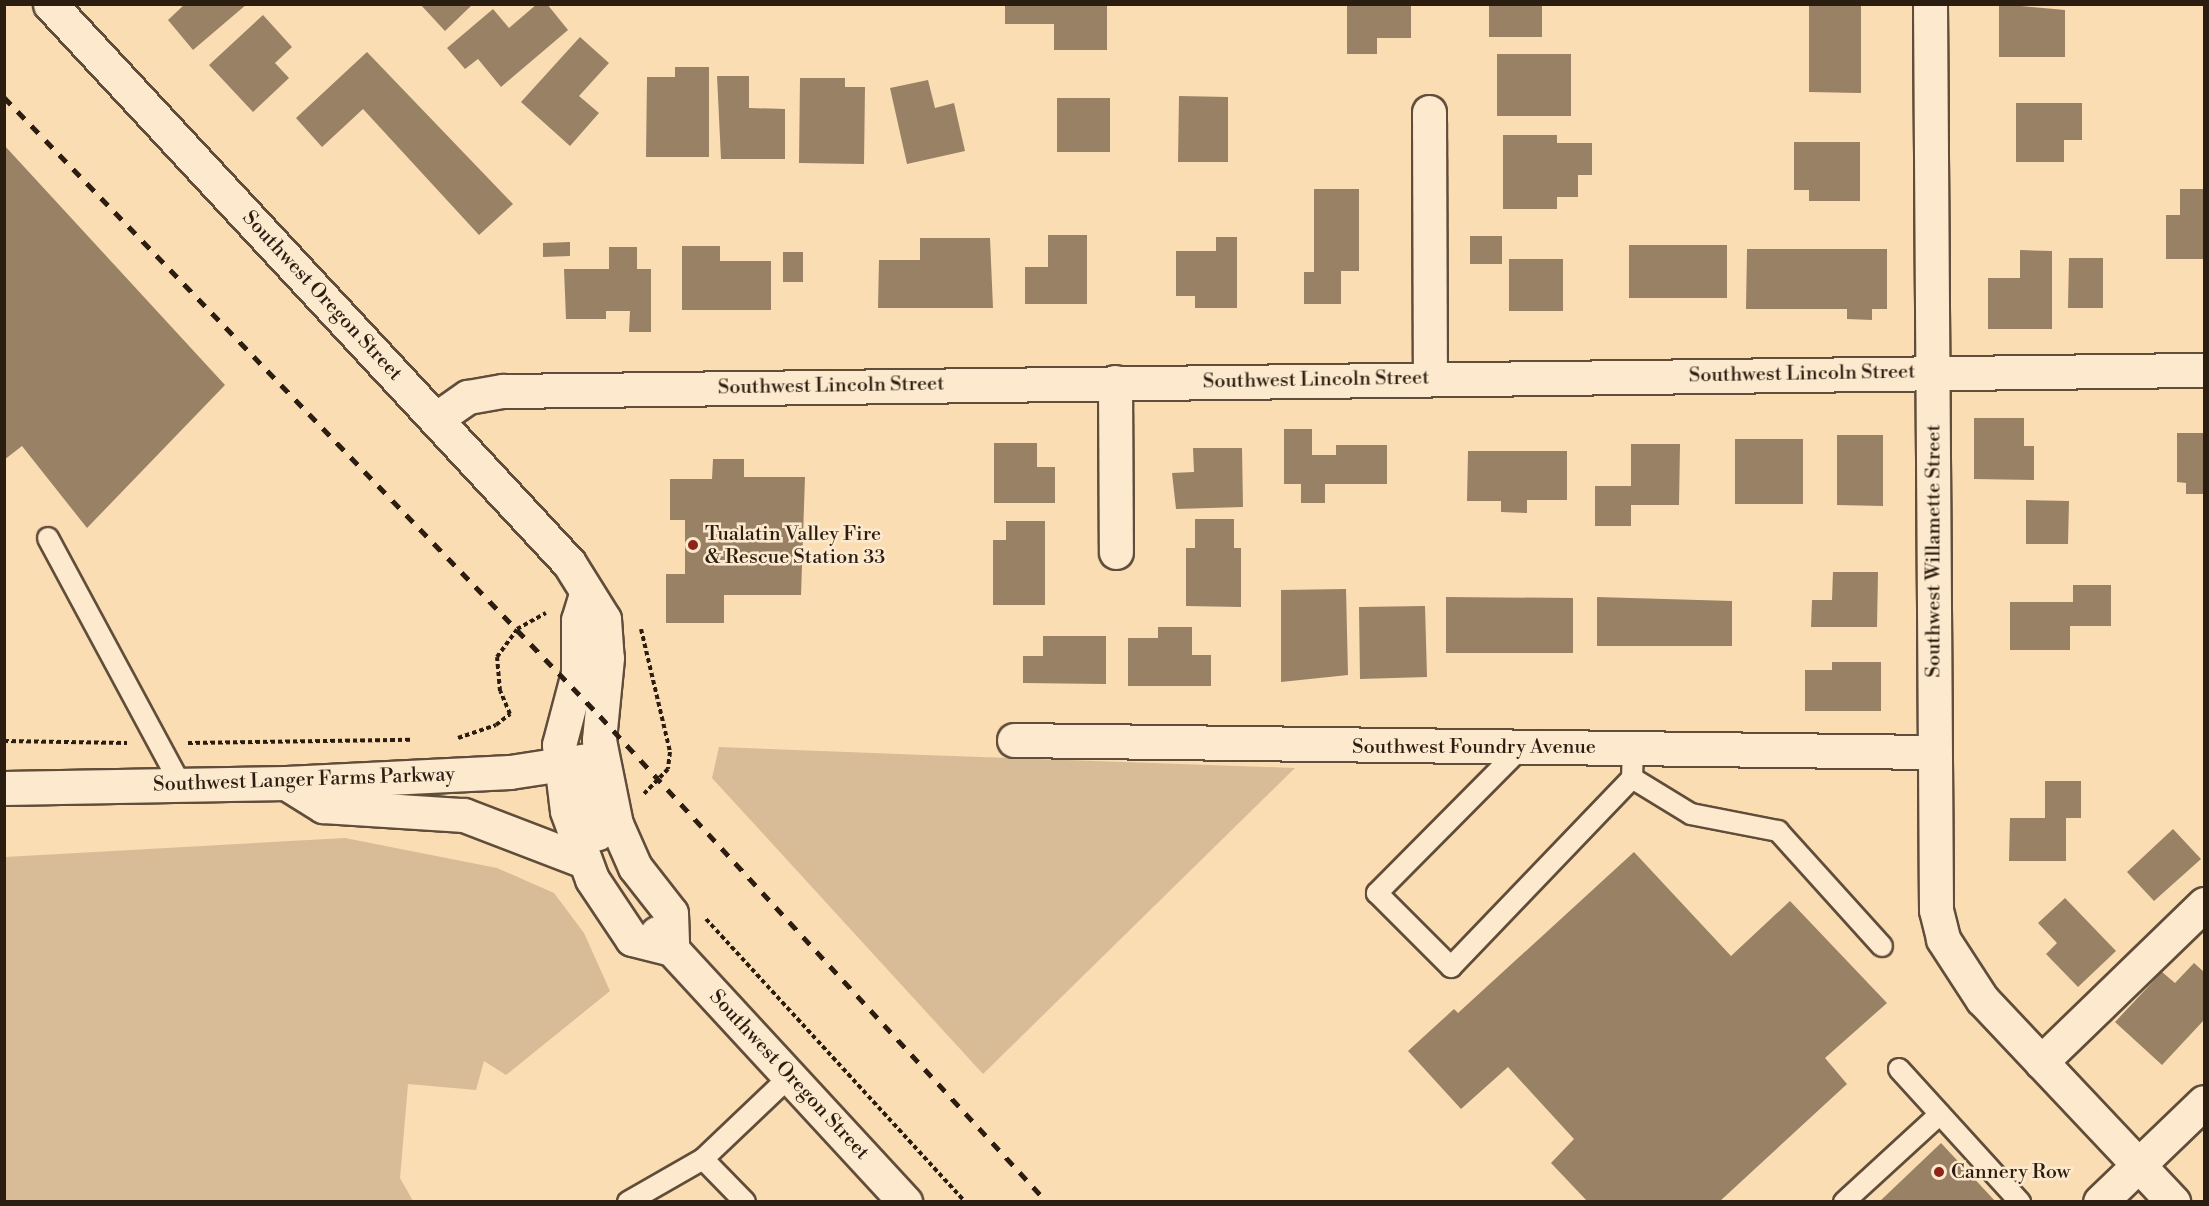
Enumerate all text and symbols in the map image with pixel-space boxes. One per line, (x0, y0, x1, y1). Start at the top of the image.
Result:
street label: Southwest Oregon Street (237, 206, 407, 386)
street label: Southwest Lincoln Street (1689, 360, 1915, 388)
street label: Southwest Lincoln Street (1203, 366, 1429, 394)
street label: Southwest Lincoln Street (718, 372, 944, 400)
street label: Southwest Willamette Street (1922, 424, 1946, 678)
place label: Tualatin Valley Fire & Rescue Station 33 (705, 522, 885, 569)
marker: Tualatin Valley Fire & Rescue Station 33 (686, 538, 700, 552)
street label: Southwest Foundry Avenue (1352, 735, 1596, 759)
street label: Southwest Langer Farms Parkway (153, 763, 455, 797)
street label: Southwest Oregon Street (704, 985, 874, 1165)
place label: Cannery Row (1951, 1160, 2070, 1184)
marker: Cannery Row (1932, 1165, 1946, 1179)

